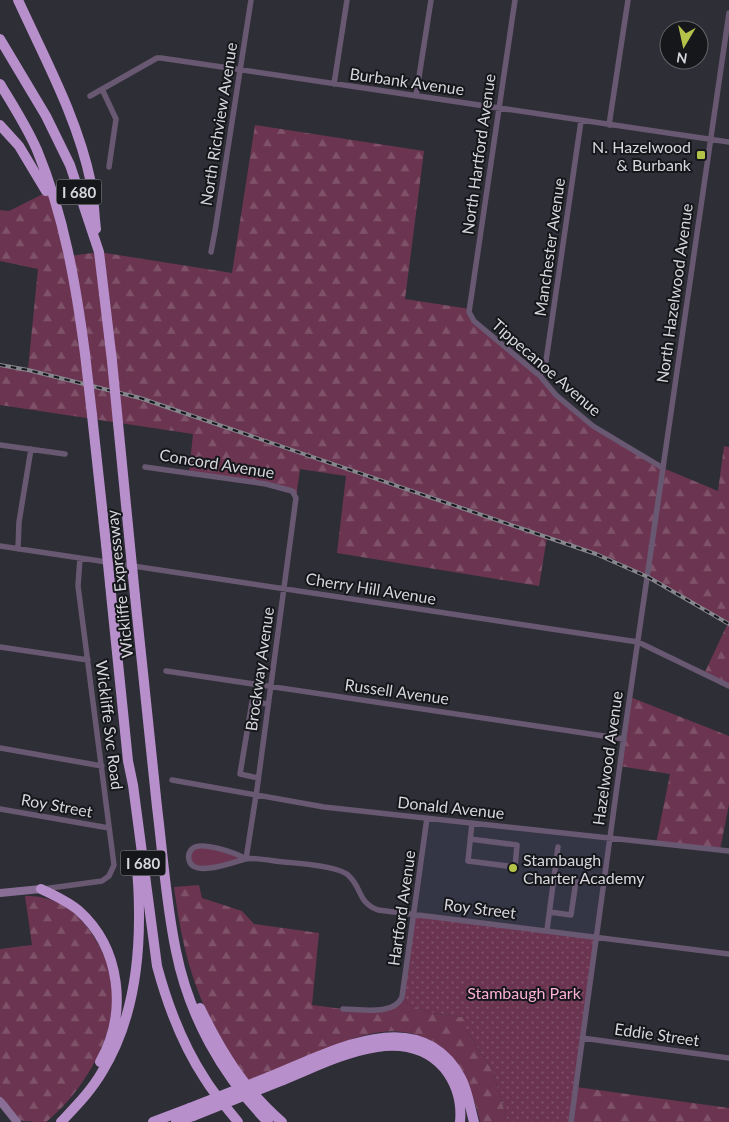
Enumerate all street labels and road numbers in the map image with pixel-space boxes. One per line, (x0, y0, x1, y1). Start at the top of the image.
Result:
street label: North Richview Avenue (196, 41, 240, 207)
street label: Burbank Avenue (349, 64, 465, 98)
street label: North Hartford Avenue (457, 72, 499, 236)
street label: Manchester Avenue (530, 177, 568, 317)
road number: I 680 (56, 180, 102, 204)
street label: North Hazelwood Avenue (652, 202, 696, 384)
street label: Tippecanoe Avenue (489, 314, 605, 420)
street label: Concord Avenue (158, 445, 276, 481)
street label: Wickliffe Expressway (102, 508, 136, 659)
street label: Cherry Hill Avenue (304, 568, 438, 608)
street label: Brockway Avenue (241, 606, 277, 732)
street label: Wickliffe Svc Road (93, 659, 127, 791)
street label: Russell Avenue (344, 674, 450, 708)
street label: Hazelwood Avenue (588, 690, 626, 826)
street label: Roy Street (20, 789, 95, 821)
street label: Donald Avenue (397, 792, 505, 822)
street label: Hartford Avenue (383, 849, 419, 967)
road number: I 680 (120, 850, 166, 876)
street label: Roy Street (443, 894, 517, 922)
street label: Eddie Street (613, 1019, 701, 1049)

